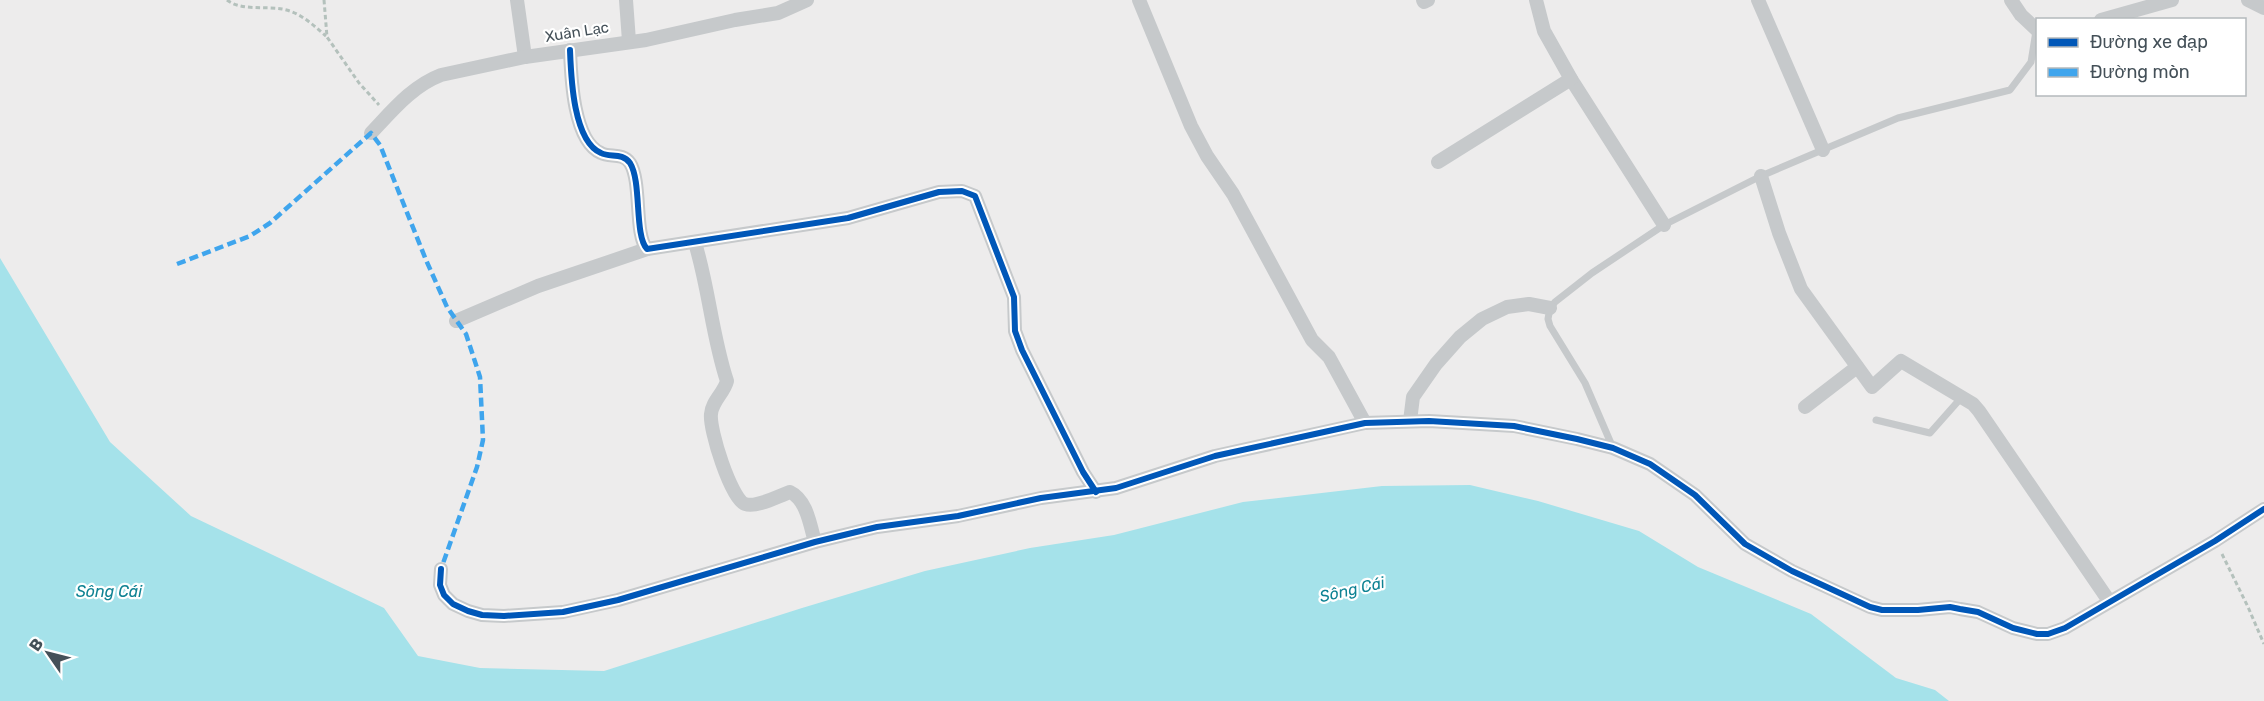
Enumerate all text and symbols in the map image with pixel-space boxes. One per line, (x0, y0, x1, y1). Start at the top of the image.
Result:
street label: Xuân Lạc (544, 18, 610, 46)
legend (2036, 18, 2246, 96)
text: Đường xe đạp (2090, 31, 2208, 53)
text: Đường mòn (2090, 61, 2190, 83)
water label: Sông Cái (1318, 573, 1388, 606)
water label: Sông Cái (76, 582, 143, 601)
north arrow (18, 623, 78, 683)
text: B (25, 635, 47, 655)

